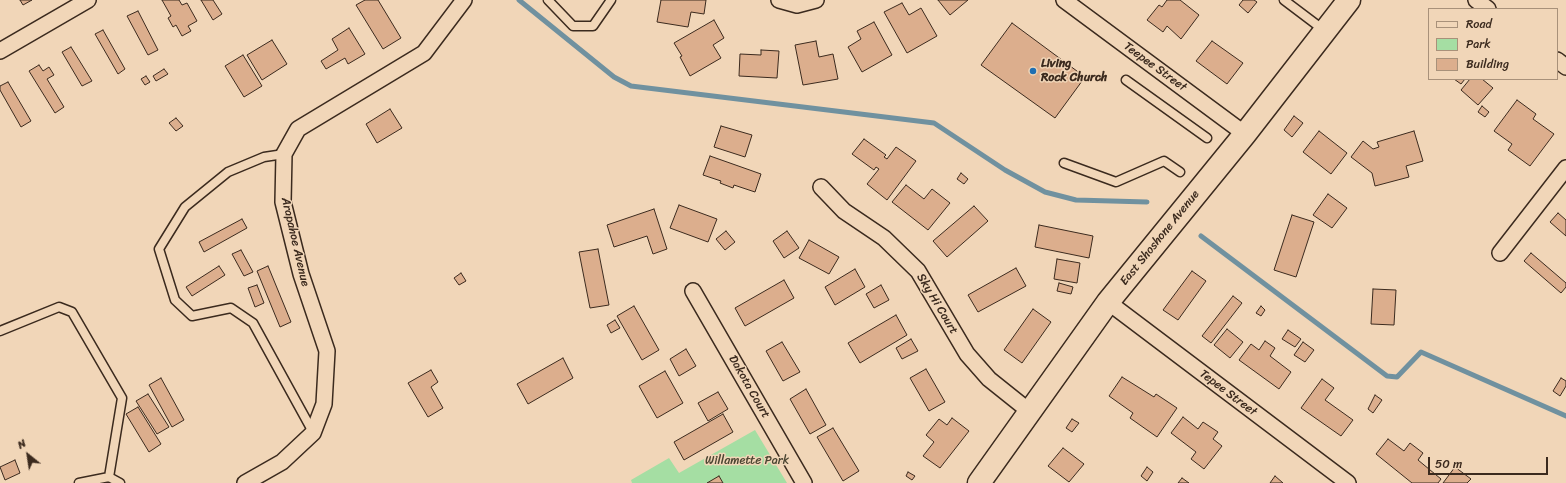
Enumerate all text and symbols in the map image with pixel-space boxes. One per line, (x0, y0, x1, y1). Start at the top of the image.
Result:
legend (1428, 8, 1558, 80)
text: Road (1466, 13, 1492, 35)
text: Park (1466, 33, 1491, 55)
street label: Teepee Street (1121, 39, 1189, 95)
text: Building (1466, 53, 1509, 75)
place label: Living Rock Church (1041, 57, 1107, 85)
marker: Living Rock Church (1028, 66, 1038, 76)
street label: East Shoshone Avenue (1117, 188, 1203, 288)
street label: Arapahoe Avenue (278, 196, 312, 288)
street label: Sky Hi Court (913, 271, 961, 337)
street label: Dakota Court (725, 353, 773, 421)
street label: Tepee Street (1196, 367, 1260, 419)
text: N (14, 434, 30, 454)
north arrow (8, 435, 48, 475)
scale bar (1430, 449, 1550, 475)
text: 50 m (1435, 453, 1462, 475)
park label: Willamette Park (705, 454, 789, 468)

